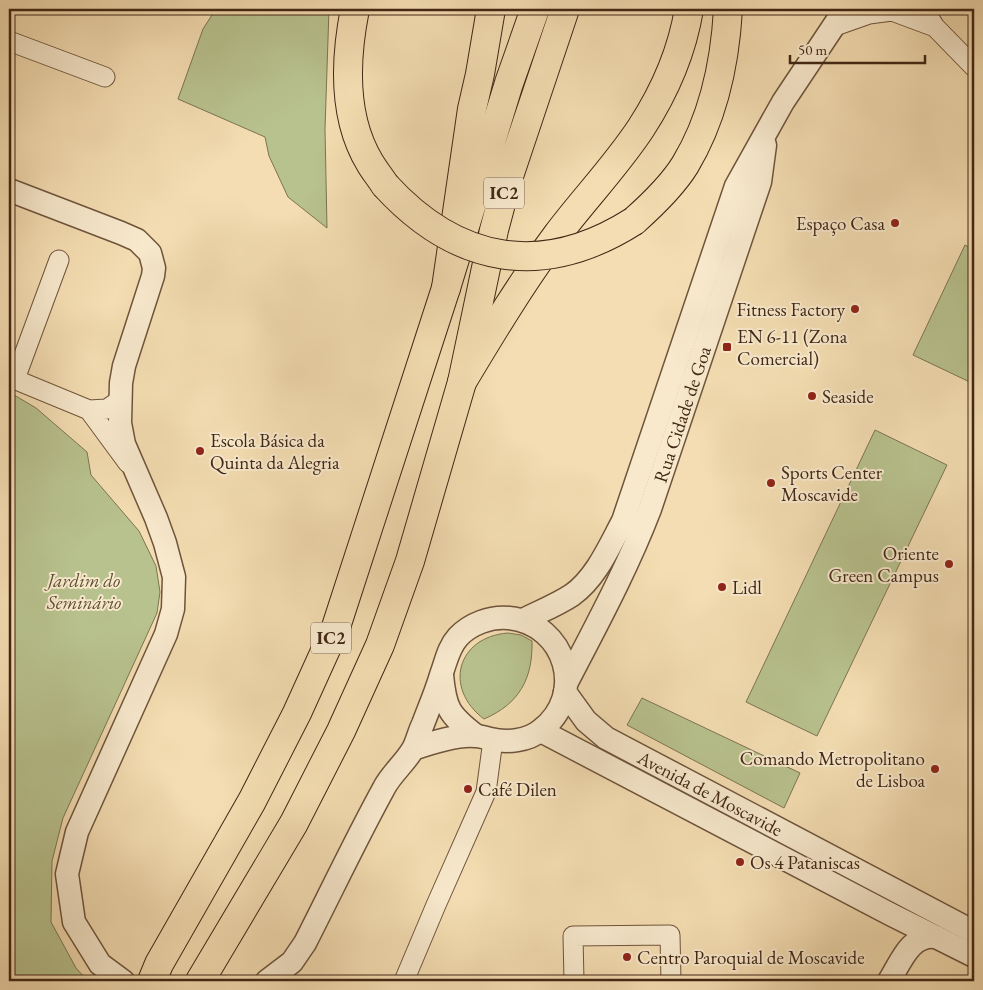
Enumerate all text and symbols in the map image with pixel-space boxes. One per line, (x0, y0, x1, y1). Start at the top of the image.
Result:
scale bar (790, 32, 926, 64)
text: 50 m (798, 40, 827, 59)
road number: IC2 (484, 178, 524, 208)
place label: Espaço Casa (796, 211, 885, 236)
marker: Espaço Casa (889, 217, 901, 229)
place label: Fitness Factory (737, 297, 846, 322)
marker: Fitness Factory (849, 303, 861, 315)
place label: EN 6-11 (Zona Comercial) (737, 324, 848, 371)
marker: EN 6-11 (Zona Comercial) (721, 341, 733, 353)
street label: Rua Cidade de Goa (648, 342, 717, 486)
place label: Seaside (822, 384, 874, 409)
marker: Seaside (806, 390, 818, 402)
place label: Escola Básica da Quinta da Alegria (210, 428, 340, 475)
marker: Escola Básica da Quinta da Alegria (194, 445, 206, 457)
place label: Sports Center Moscavide (781, 460, 883, 507)
marker: Sports Center Moscavide (765, 477, 777, 489)
place label: Oriente Green Campus (828, 541, 939, 588)
marker: Oriente Green Campus (943, 558, 955, 570)
park label: Jardim do Seminário (44, 568, 121, 615)
place label: Lidl (732, 575, 762, 600)
marker: Lidl (716, 581, 728, 593)
road number: IC2 (311, 622, 351, 654)
street label: Avenida de Moscavide (632, 744, 787, 842)
place label: Comando Metropolitano de Lisboa (740, 746, 925, 793)
marker: Comando Metropolitano de Lisboa (929, 763, 941, 775)
place label: Café Dilen (478, 777, 557, 802)
marker: Café Dilen (462, 783, 474, 795)
place label: Os 4 Pataniscas (750, 850, 860, 875)
marker: Os 4 Pataniscas (734, 856, 746, 868)
place label: Centro Paroquial de Moscavide (637, 945, 865, 970)
marker: Centro Paroquial de Moscavide (621, 951, 633, 963)

